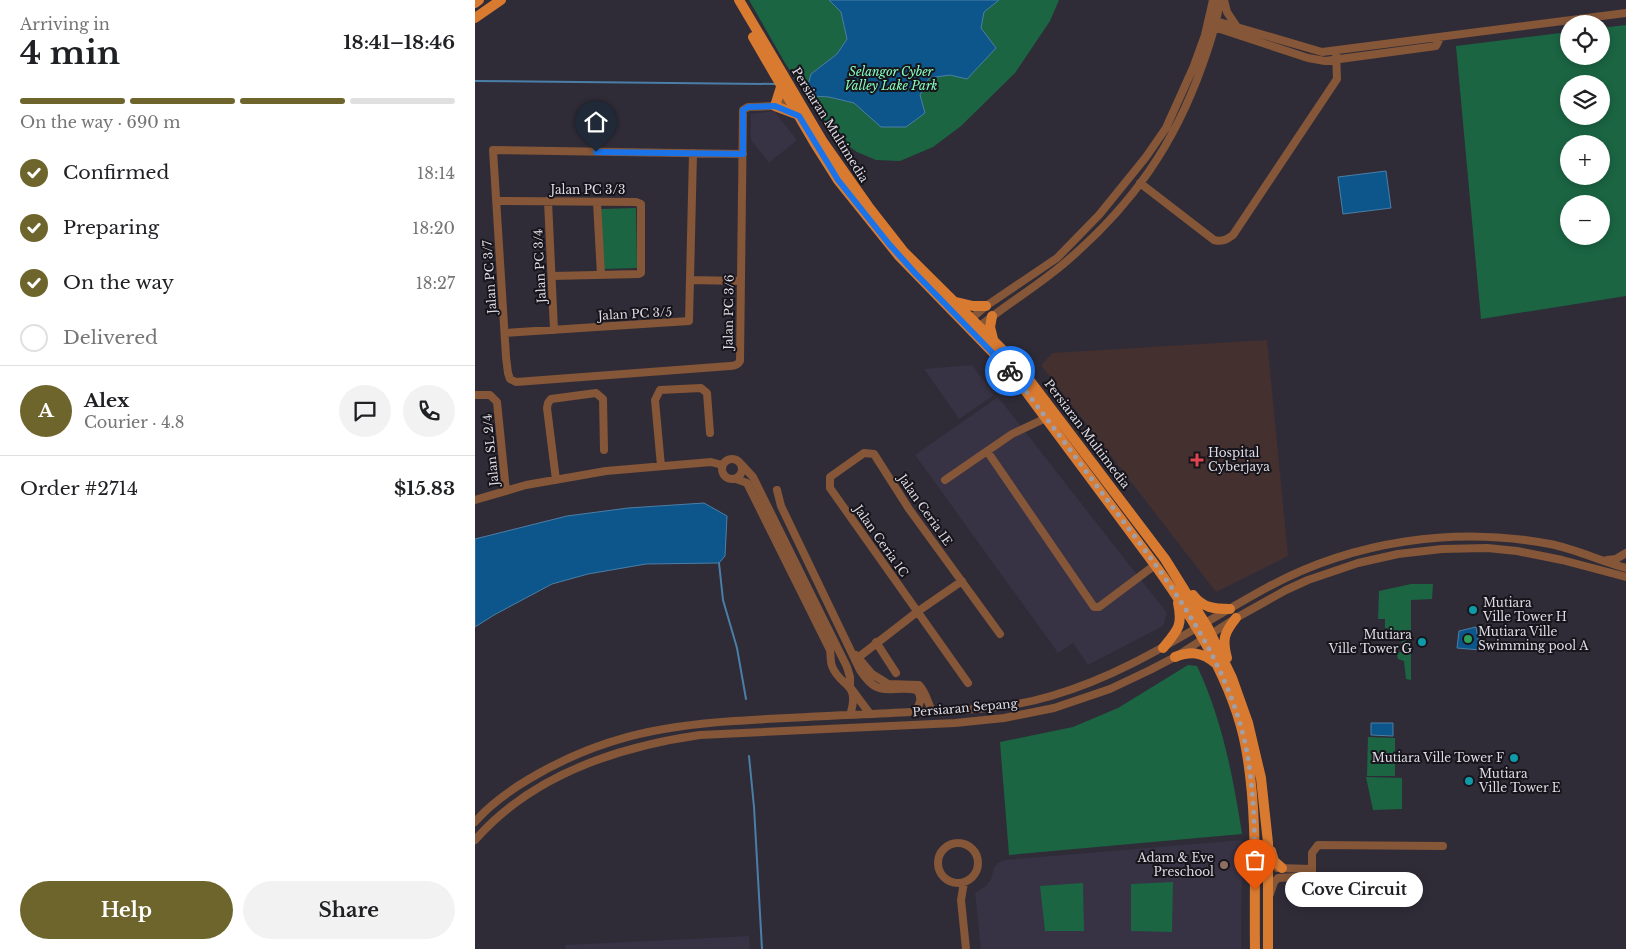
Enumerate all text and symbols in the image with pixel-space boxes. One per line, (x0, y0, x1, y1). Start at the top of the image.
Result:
text: Arriving in (20, 14, 110, 34)
map controls (1560, 15, 1610, 245)
button: locate (1560, 15, 1610, 65)
text: 18:41–18:46 (343, 31, 455, 54)
text: 4 min (20, 33, 120, 73)
street label: Persiaran Multimedia (789, 64, 872, 185)
park label: Selangor Cyber Valley Lake Park (844, 64, 938, 93)
button: layers (1560, 75, 1610, 125)
pin (575, 101, 617, 152)
icon: home (582, 108, 610, 136)
text: On the way · 690 m (20, 112, 180, 132)
button: + (1560, 135, 1610, 185)
icon: check (20, 159, 48, 187)
text: Confirmed (63, 161, 169, 184)
text: 18:14 (417, 163, 455, 183)
street label: Jalan PC 3/3 (549, 182, 625, 197)
button: − (1560, 195, 1610, 245)
icon: check (20, 214, 48, 242)
text: Preparing (63, 216, 159, 239)
text: 18:20 (412, 218, 455, 238)
street label: Jalan PC 3/4 (530, 229, 549, 305)
street label: Jalan PC 3/7 (479, 239, 500, 316)
icon: check (20, 269, 48, 297)
text: On the way (63, 271, 174, 294)
text: 18:27 (416, 273, 455, 293)
street label: Jalan PC 3/6 (720, 274, 737, 352)
street label: Jalan PC 3/5 (596, 304, 673, 323)
text: Delivered (63, 326, 158, 349)
courier (985, 346, 1035, 396)
icon: bike (996, 357, 1024, 385)
street label: Persiaran Multimedia (1041, 376, 1134, 492)
button: chat (339, 385, 391, 437)
button: phone (403, 385, 455, 437)
text: Alex (84, 389, 129, 412)
text: A (38, 399, 54, 422)
text: Courier · 4.8 (84, 412, 185, 432)
street label: Jalan SL 2/4 (479, 413, 502, 489)
place label: Hospital Cyberjaya (1208, 445, 1270, 474)
marker: Hospital Cyberjaya (1190, 453, 1204, 467)
street label: Jalan Ceria 1E (894, 470, 956, 548)
text: Order #2714 (20, 477, 138, 500)
text: $15.83 (394, 477, 455, 500)
street label: Jalan Ceria 1C (850, 500, 912, 580)
place label: Mutiara Ville Tower H (1482, 595, 1567, 624)
marker: Mutiara Ville Tower H (1467, 604, 1479, 616)
place label: Mutiara Ville Swimming pool A (1478, 624, 1589, 653)
place label: Mutiara Ville Tower G (1328, 627, 1413, 656)
marker: Mutiara Ville Swimming pool A (1462, 633, 1474, 645)
marker: Mutiara Ville Tower G (1416, 636, 1428, 648)
street label: Persiaran Sepang (912, 695, 1019, 720)
place label: Mutiara Ville Tower F (1372, 750, 1504, 765)
marker: Mutiara Ville Tower F (1508, 752, 1520, 764)
place label: Mutiara Ville Tower E (1478, 766, 1561, 795)
marker: Mutiara Ville Tower E (1463, 775, 1475, 787)
pin (1234, 839, 1276, 890)
icon: bag (1241, 846, 1269, 874)
place label: Adam & Eve Preschool (1136, 850, 1214, 879)
marker: Adam & Eve Preschool (1218, 859, 1230, 871)
callout: Cove Circuit (1285, 872, 1423, 908)
text: Cove Circuit (1301, 879, 1407, 899)
button: Help (20, 881, 233, 939)
button: Share (243, 881, 455, 939)

